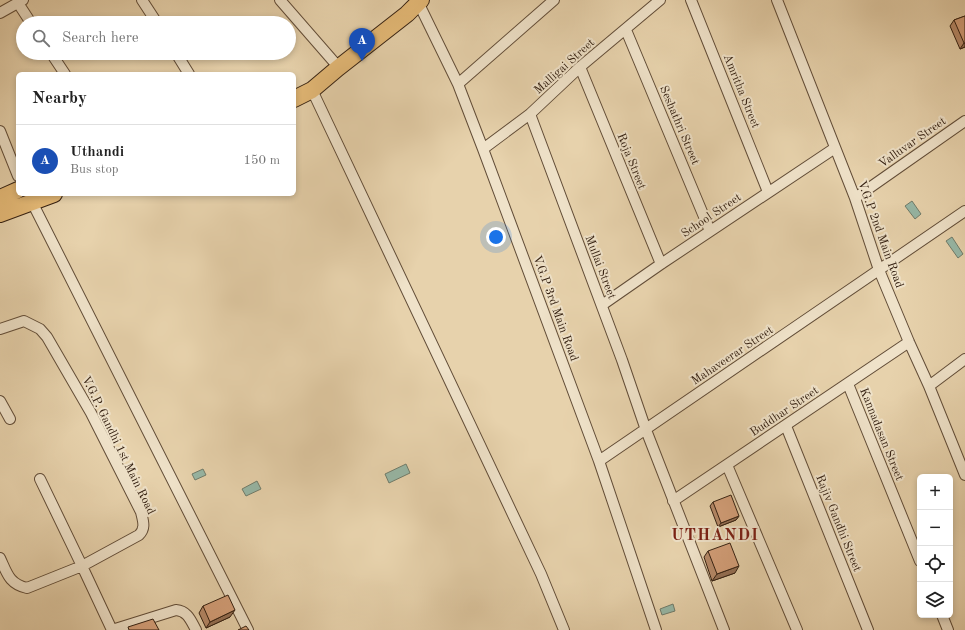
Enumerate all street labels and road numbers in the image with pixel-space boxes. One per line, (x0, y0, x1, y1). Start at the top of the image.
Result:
street label: Malligai Street (532, 37, 597, 97)
street label: Amritha Street (721, 53, 761, 130)
street label: Seshathri Street (657, 84, 701, 167)
street label: Valluvar Street (877, 115, 948, 170)
street label: Roja Street (614, 132, 648, 191)
street label: V.G.P 2nd Main Road (855, 179, 905, 290)
street label: School Street (679, 191, 744, 240)
street label: Mullai Street (582, 234, 618, 301)
street label: V.G.P 3rd Main Road (530, 254, 580, 363)
street label: Mahaveerar Street (689, 324, 776, 388)
street label: V.G.P. Gandhi 1st Main Road (79, 374, 157, 517)
street label: Buddhar Street (748, 385, 821, 439)
street label: Kannadasan Street (857, 386, 905, 482)
street label: Rajiv Gandhi Street (813, 473, 863, 574)

